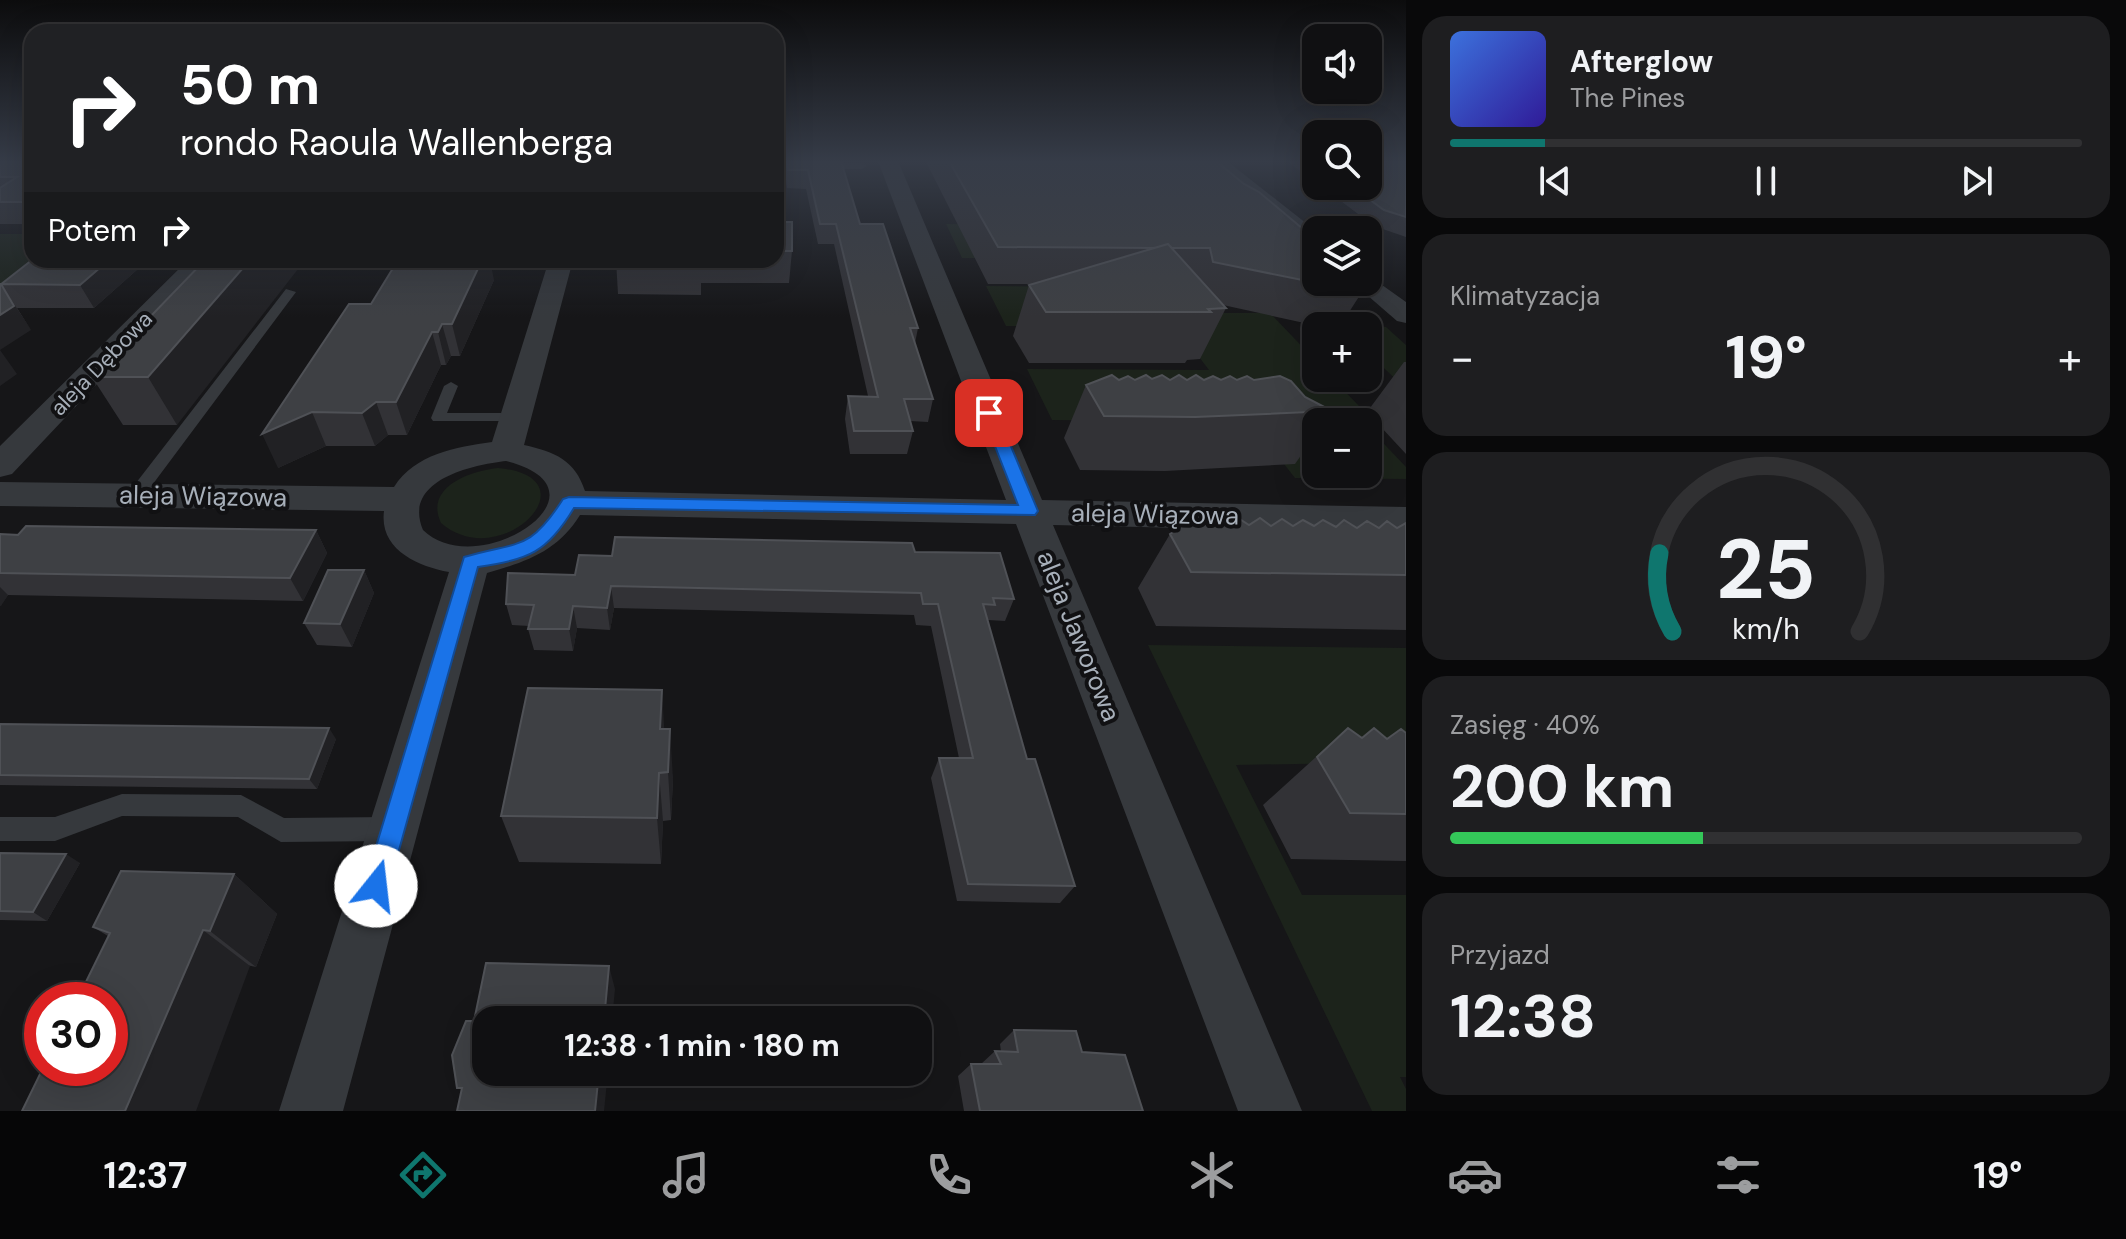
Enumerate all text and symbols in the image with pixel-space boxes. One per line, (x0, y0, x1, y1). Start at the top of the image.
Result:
map controls (1302, 24, 1382, 488)
button: sound (1302, 24, 1382, 104)
text: Afterglow (1570, 42, 1713, 81)
text: 50 m (180, 48, 320, 121)
icon: right (48, 56, 152, 160)
text: The Pines (1570, 81, 1685, 115)
text: rondo Raoula Wallenberga (180, 119, 613, 166)
button: search (1302, 120, 1382, 200)
icon: previous (1533, 159, 1577, 203)
icon: pause (1744, 159, 1788, 203)
icon: next (1955, 159, 1999, 203)
icon: right (153, 208, 197, 252)
text: Potem (48, 211, 137, 250)
button: layers (1302, 216, 1382, 296)
text: Klimatyzacja (1450, 279, 1600, 313)
street label: aleja Dębowa (44, 305, 159, 422)
button: + (1302, 312, 1382, 392)
text: 19° (1725, 318, 1807, 397)
text: − (1450, 329, 1474, 387)
text: + (2058, 329, 2082, 387)
pin (955, 379, 1023, 447)
icon: arrive (967, 391, 1011, 435)
button: − (1302, 408, 1382, 488)
street label: aleja Wiązowa (119, 478, 287, 514)
street label: aleja Wiązowa (1071, 496, 1239, 532)
text: 25 (1716, 514, 1816, 623)
street label: aleja Jaworowa (1029, 546, 1129, 726)
text: km/h (1732, 611, 1800, 648)
text: Zasięg · 40% (1450, 708, 1600, 742)
text: 200 km (1450, 747, 1674, 826)
position arrow (334, 844, 418, 928)
text: Przyjazd (1450, 938, 1550, 972)
text: 12:38 (1450, 977, 1596, 1056)
speed limit sign: 30 (24, 982, 128, 1086)
text: 12:38 · 1 min · 180 m (564, 1026, 840, 1065)
icon: directions (395, 1147, 451, 1203)
icon: music (658, 1147, 714, 1203)
icon: phone (921, 1147, 977, 1203)
icon: climate (1184, 1147, 1240, 1203)
icon: car (1447, 1147, 1503, 1203)
icon: filters (1710, 1147, 1766, 1203)
text: 12:37 (104, 1152, 187, 1199)
text: 19° (1973, 1152, 2022, 1199)

